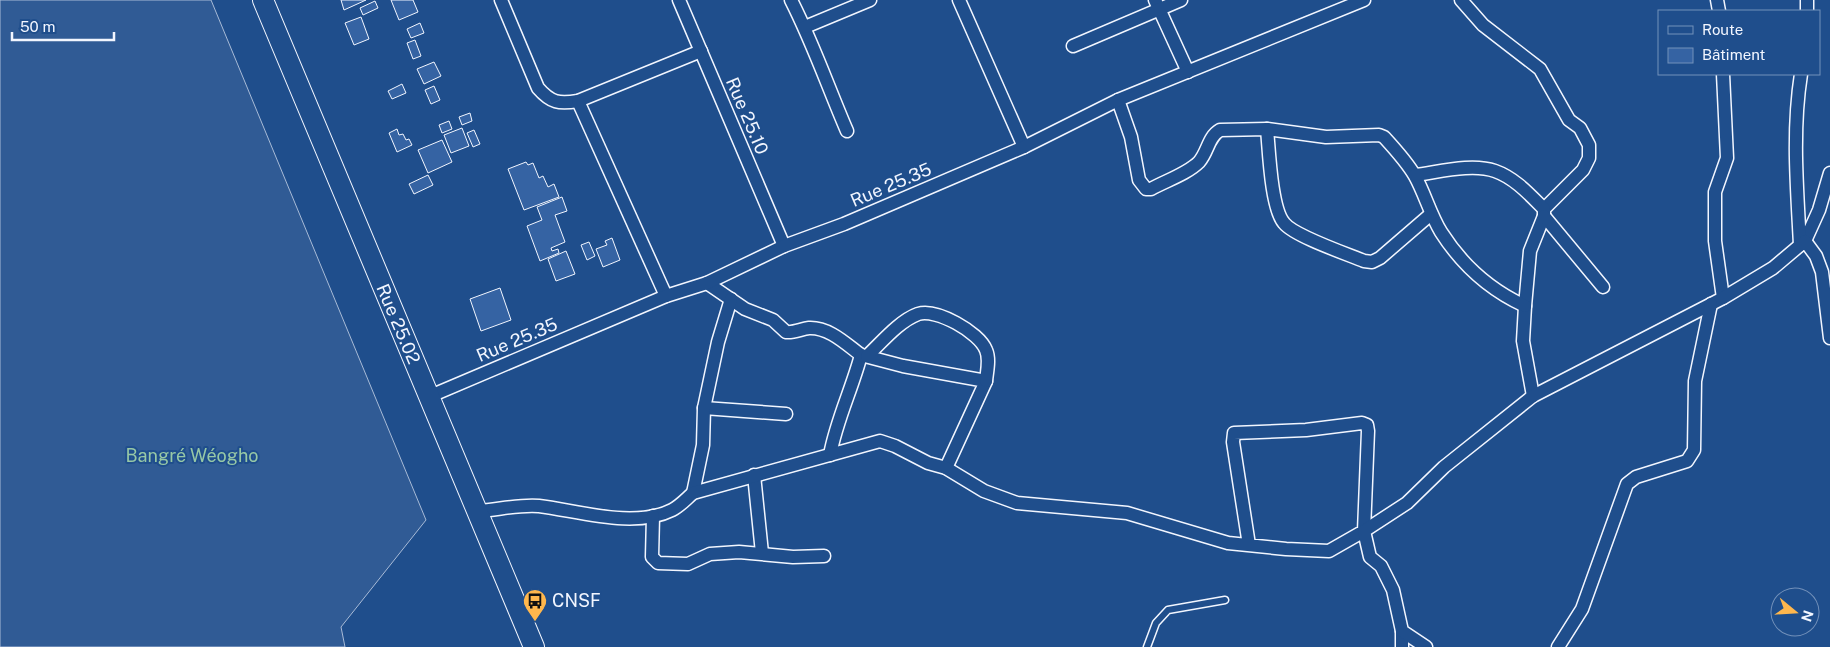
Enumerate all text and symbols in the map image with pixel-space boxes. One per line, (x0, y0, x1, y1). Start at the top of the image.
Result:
scale bar (12, 10, 115, 42)
legend (1658, 10, 1820, 75)
text: 50 m (20, 18, 55, 35)
text: Route (1702, 21, 1743, 38)
text: Bâtiment (1702, 46, 1765, 63)
street label: Rue 25.10 (722, 74, 773, 157)
street label: Rue 25.35 (847, 158, 935, 211)
street label: Rue 25.02 (372, 281, 425, 367)
street label: Rue 25.35 (473, 313, 561, 366)
park label: Bangré Wéogho (126, 445, 258, 466)
north arrow (1770, 587, 1820, 637)
bus stop icon: CNSF (522, 588, 548, 622)
place label: CNSF (552, 590, 601, 611)
text: N (1798, 608, 1817, 624)

